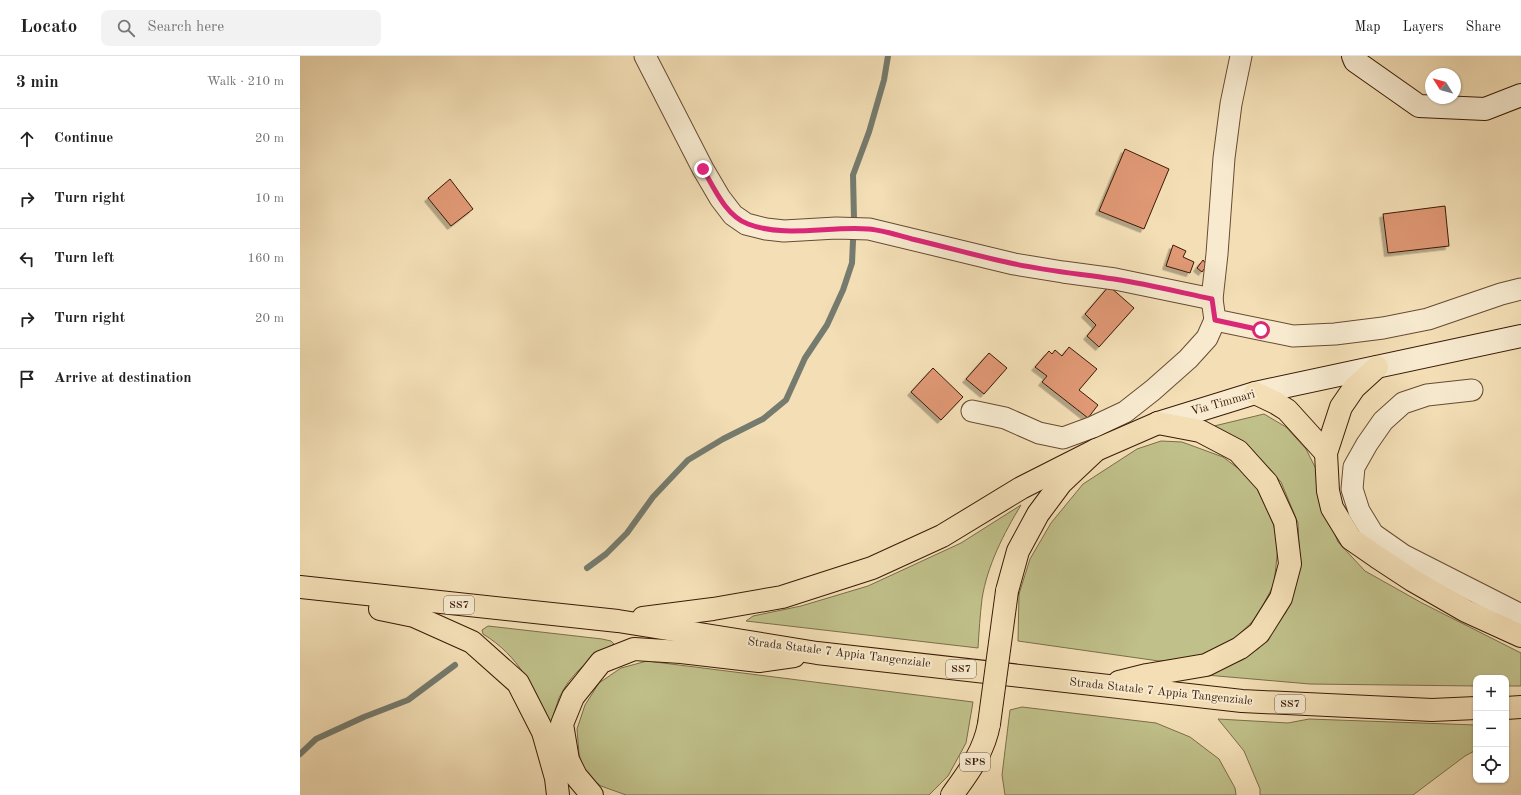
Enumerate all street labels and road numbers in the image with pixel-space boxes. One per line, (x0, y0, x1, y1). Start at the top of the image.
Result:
street label: Via Timmari (1190, 388, 1256, 418)
road number: SS7 (444, 596, 474, 614)
street label: Strada Statale 7 Appia Tangenziale (747, 636, 932, 670)
road number: SS7 (946, 660, 976, 678)
street label: Strada Statale 7 Appia Tangenziale (1069, 676, 1254, 708)
road number: SS7 (1275, 695, 1305, 713)
road number: SP8 (960, 753, 990, 771)

